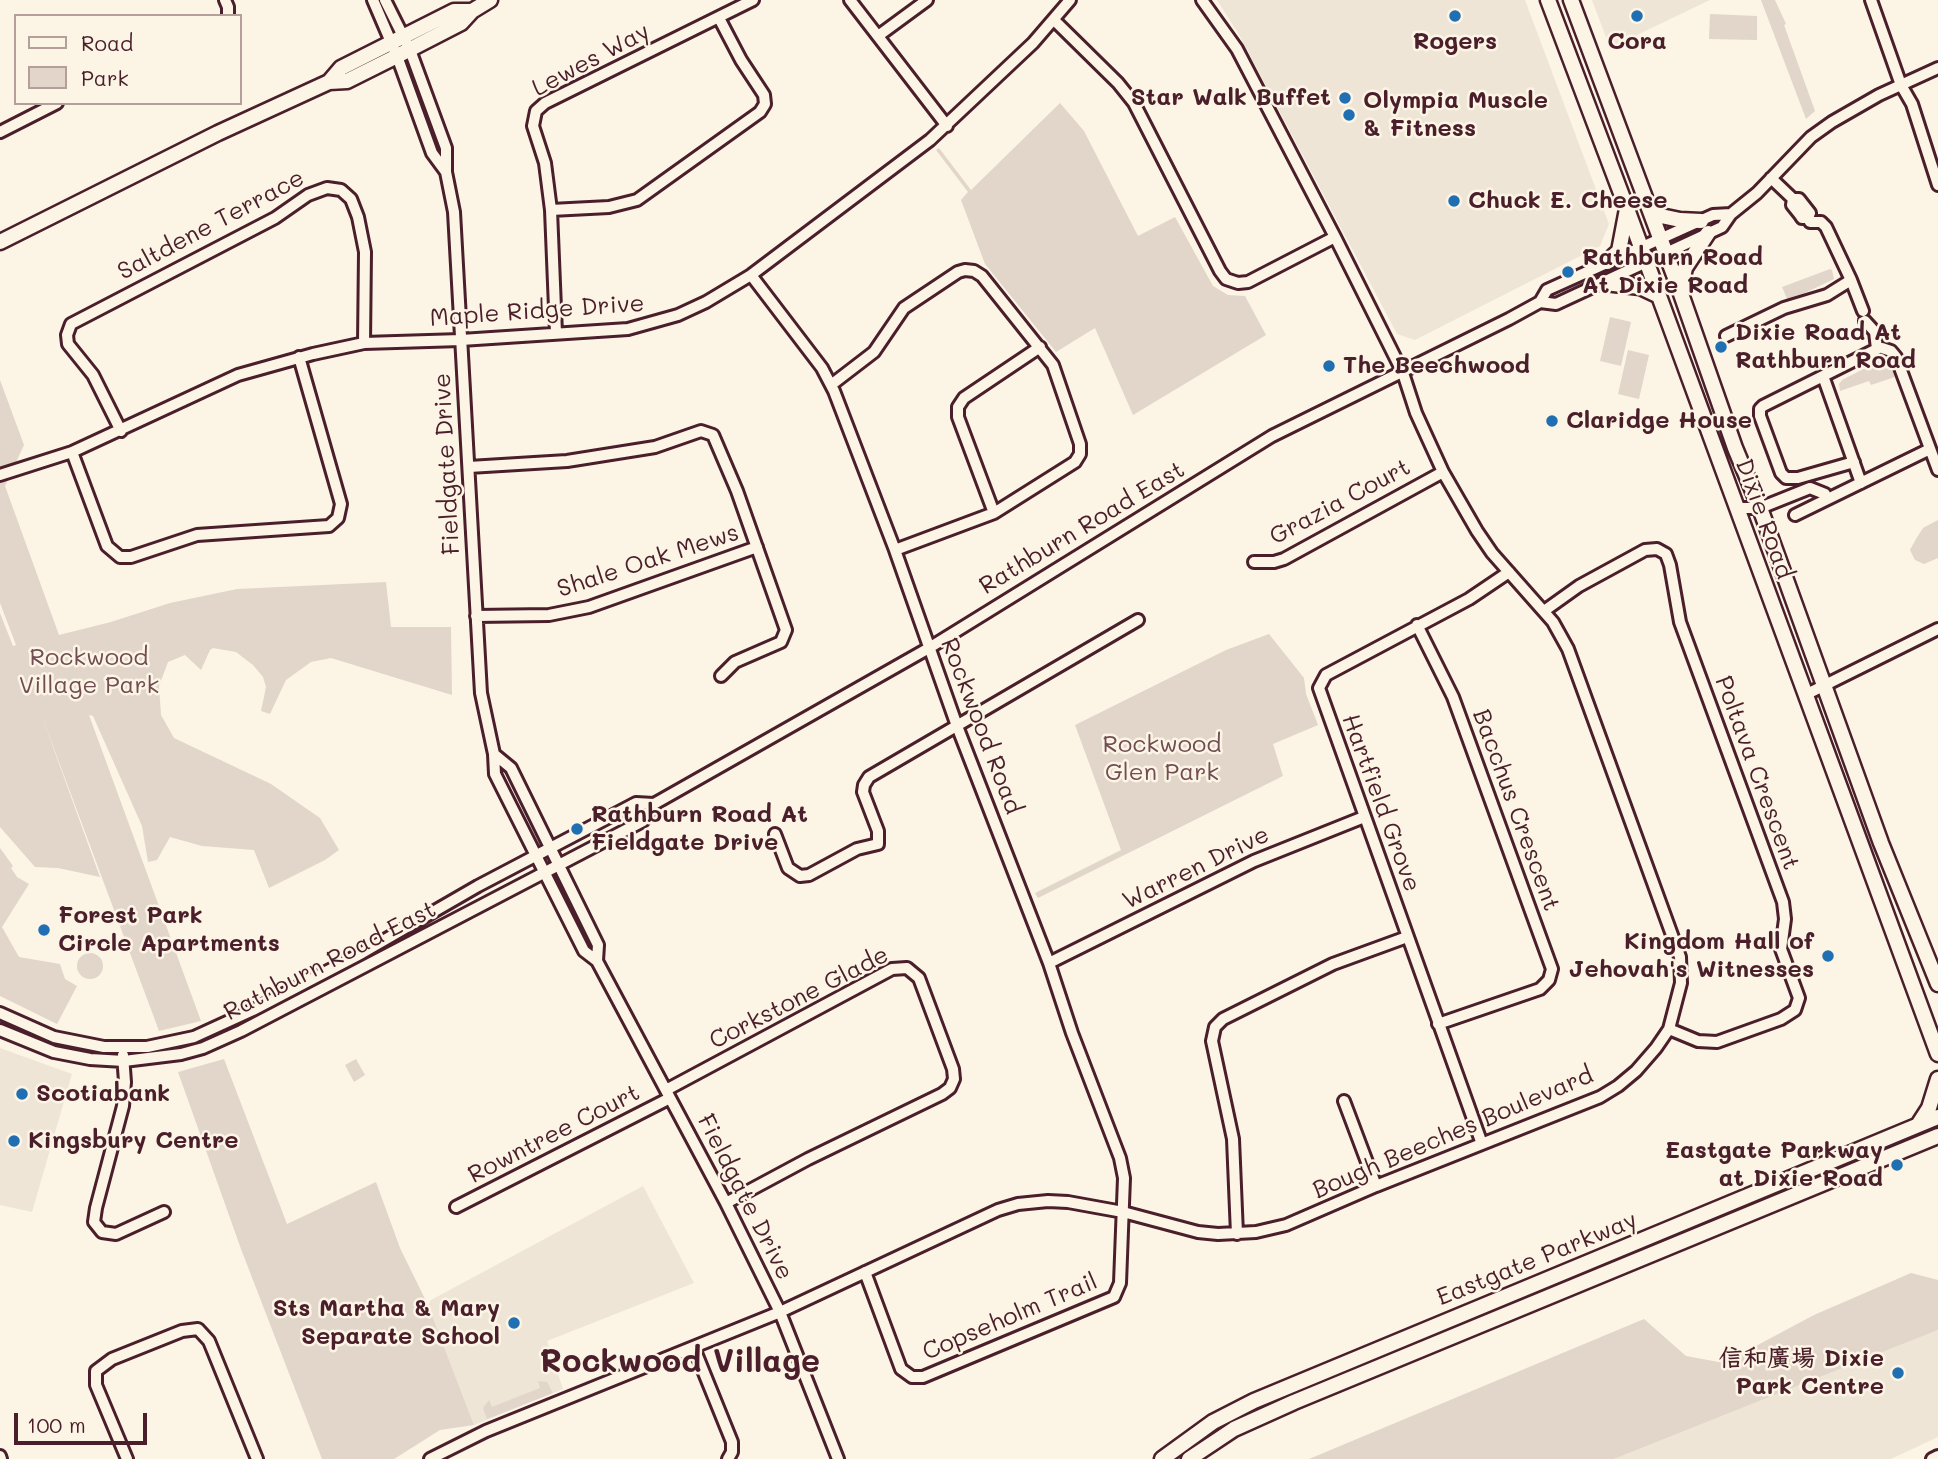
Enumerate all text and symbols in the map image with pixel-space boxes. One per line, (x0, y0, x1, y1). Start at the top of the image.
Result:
marker: Rogers (1447, 8, 1463, 24)
marker: Cora (1629, 8, 1645, 24)
legend (14, 14, 242, 105)
street label: Lewes Way (527, 17, 655, 103)
place label: Rogers (1413, 28, 1497, 56)
place label: Cora (1607, 28, 1667, 56)
text: Road (81, 29, 133, 56)
text: Park (81, 64, 129, 91)
place label: Star Walk Buffet (1131, 84, 1331, 112)
place label: Olympia Muscle & Fitness (1363, 87, 1548, 143)
marker: Star Walk Buffet (1337, 90, 1353, 106)
marker: Olympia Muscle & Fitness (1341, 107, 1357, 123)
street label: Saltdene Terrace (113, 164, 309, 286)
place label: Chuck E. Cheese (1468, 187, 1668, 215)
marker: Chuck E. Cheese (1446, 193, 1462, 209)
place label: Rathburn Road At Dixie Road (1582, 244, 1763, 300)
marker: Rathburn Road At Dixie Road (1560, 264, 1576, 280)
street label: Maple Ridge Drive (429, 289, 645, 333)
place label: Dixie Road At Rathburn Road (1735, 319, 1916, 375)
marker: Dixie Road At Rathburn Road (1713, 339, 1729, 355)
place label: The Beechwood (1343, 352, 1530, 380)
marker: The Beechwood (1321, 358, 1337, 374)
street label: Fieldgate Drive (428, 372, 466, 556)
place label: Claridge House (1566, 407, 1752, 435)
marker: Claridge House (1544, 413, 1560, 429)
street label: Grazia Court (1265, 453, 1415, 551)
street label: Rathburn Road East (974, 455, 1190, 601)
street label: Dixie Road (1729, 455, 1799, 583)
street label: Shale Oak Mews (554, 518, 742, 604)
street label: Rockwood Road (934, 634, 1028, 818)
park label: Rockwood Village Park (19, 644, 159, 700)
street label: Poltava Crescent (1709, 672, 1805, 874)
street label: Bacchus Crescent (1466, 705, 1566, 915)
street label: Hartfield Grove (1336, 710, 1426, 896)
park label: Rockwood Glen Park (1103, 731, 1221, 787)
place label: Rathburn Road At Fieldgate Drive (591, 801, 808, 857)
street label: Warren Drive (1118, 820, 1274, 916)
marker: Rathburn Road At Fieldgate Drive (569, 821, 585, 837)
street label: Rathburn Road East (219, 895, 441, 1027)
place label: Forest Park Circle Apartments (58, 902, 280, 958)
marker: Forest Park Circle Apartments (36, 922, 52, 938)
place label: Kingdom Hall of Jehovah's Witnesses (1569, 928, 1814, 984)
street label: Corkstone Glade (705, 940, 893, 1056)
marker: Kingdom Hall of Jehovah's Witnesses (1820, 948, 1836, 964)
street label: Bough Beeches Boulevard (1308, 1061, 1598, 1205)
street label: Rowntree Court (463, 1078, 645, 1190)
place label: Scotiabank (36, 1080, 170, 1108)
marker: Scotiabank (14, 1086, 30, 1102)
street label: Fieldgate Drive (691, 1109, 799, 1285)
place label: Kingsbury Centre (28, 1127, 239, 1155)
marker: Kingsbury Centre (6, 1133, 22, 1149)
place label: Eastgate Parkway at Dixie Road (1665, 1137, 1883, 1193)
marker: Eastgate Parkway at Dixie Road (1889, 1157, 1905, 1173)
street label: Eastgate Parkway (1433, 1206, 1641, 1312)
street label: Copseholm Trail (918, 1267, 1102, 1367)
place label: Sts Martha & Mary Separate School (273, 1295, 500, 1351)
marker: Sts Martha & Mary Separate School (506, 1315, 522, 1331)
district label: Rockwood Village (540, 1343, 820, 1381)
place label: 信和廣場 Dixie Park Centre (1719, 1345, 1884, 1401)
marker: 信和廣場 Dixie Park Centre (1890, 1365, 1906, 1381)
scale bar (18, 1400, 150, 1444)
text: 100 m (27, 1411, 86, 1438)

